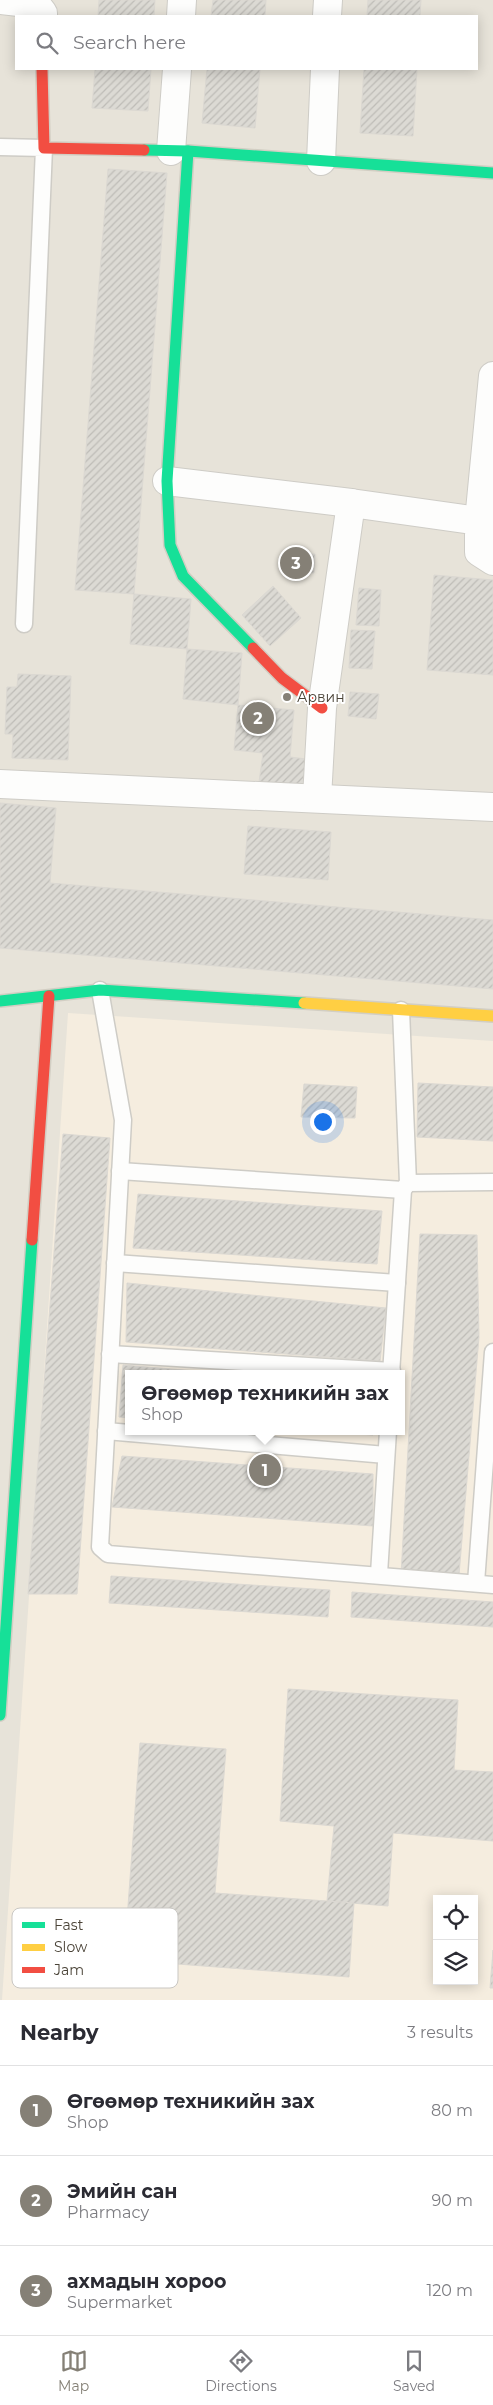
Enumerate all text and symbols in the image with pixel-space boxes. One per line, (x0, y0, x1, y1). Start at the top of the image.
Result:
search box (15, 15, 478, 70)
icon: search (33, 29, 61, 57)
text: Search here (73, 31, 186, 54)
pin: 3 (280, 544, 312, 582)
place label: Арвин (297, 688, 345, 706)
marker: Арвин (281, 691, 293, 703)
pin: 2 (242, 699, 274, 737)
your location (310, 1109, 336, 1135)
popup (125, 1370, 405, 1435)
text: Өгөөмөр техникийн зах (141, 1382, 389, 1405)
text: Shop (141, 1405, 183, 1424)
pin: 1 (249, 1451, 281, 1489)
map controls (433, 1895, 478, 1985)
button: locate (433, 1895, 478, 1940)
legend (12, 1908, 178, 1988)
text: Fast (54, 1916, 84, 1934)
text: Slow (54, 1938, 88, 1956)
button: layers (433, 1940, 478, 1985)
text: Jam (53, 1961, 84, 1979)
text: Nearby (20, 2020, 99, 2045)
text: 3 results (407, 2023, 473, 2042)
text: Өгөөмөр техникийн зах (67, 2090, 314, 2113)
text: 1 (33, 2101, 39, 2120)
text: 80 m (431, 2101, 473, 2120)
text: Shop (67, 2113, 109, 2132)
text: Эмийн сан (67, 2180, 178, 2203)
text: 2 (31, 2191, 41, 2210)
text: 90 m (431, 2191, 473, 2210)
text: Pharmacy (67, 2203, 149, 2222)
text: ахмадын хороо (67, 2270, 226, 2293)
text: 3 (31, 2281, 41, 2300)
text: 120 m (426, 2281, 473, 2300)
text: Supermarket (67, 2293, 173, 2312)
tab: Map (58, 2347, 89, 2395)
tab: Directions (205, 2347, 277, 2395)
tab: Saved (393, 2347, 435, 2395)

